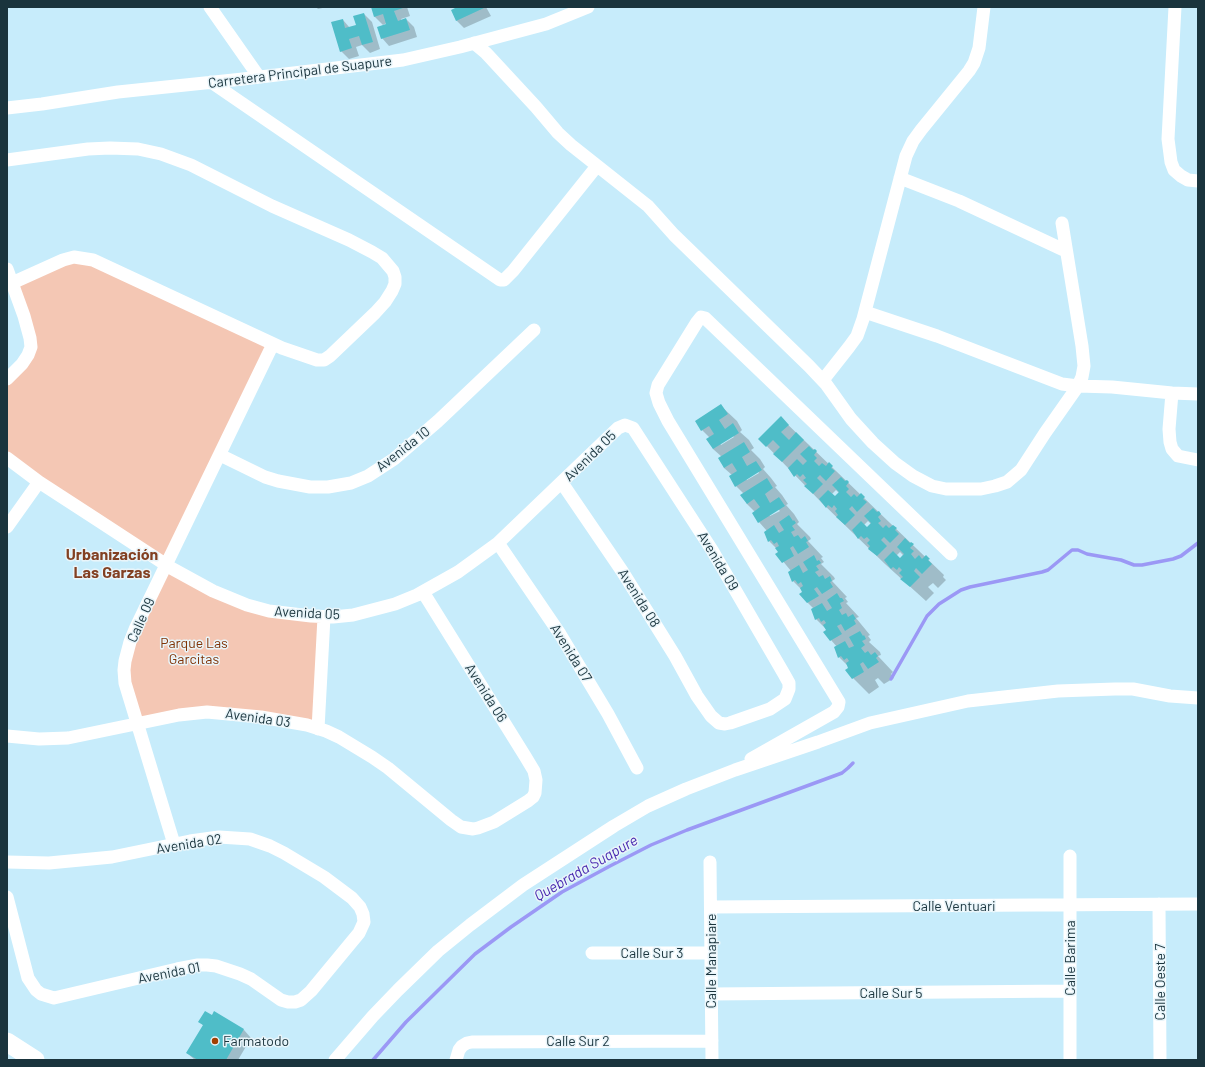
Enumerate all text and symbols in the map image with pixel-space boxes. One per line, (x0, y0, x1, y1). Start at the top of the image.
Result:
street label: Carretera Principal de Suapure (207, 52, 393, 92)
street label: Avenida 10 (373, 423, 433, 475)
street label: Avenida 05 (560, 427, 620, 485)
street label: Avenida 09 (694, 528, 742, 594)
district label: Urbanización Las Garzas (66, 545, 158, 583)
street label: Avenida 08 (614, 566, 664, 630)
street label: Calle 09 (124, 595, 158, 645)
street label: Avenida 05 (274, 603, 340, 623)
street label: Avenida 07 (547, 621, 595, 685)
park label: Parque Las Garcitas (160, 635, 228, 668)
street label: Avenida 06 (461, 661, 511, 725)
street label: Avenida 03 (224, 705, 292, 731)
street label: Avenida 02 (155, 831, 223, 857)
water label: Quebrada Suapure (531, 831, 641, 905)
street label: Calle Ventuari (912, 898, 996, 914)
street label: Calle Manapiare (703, 913, 719, 1009)
street label: Calle Barima (1062, 920, 1078, 996)
street label: Calle Oeste 7 (1152, 944, 1168, 1020)
street label: Calle Sur 3 (620, 945, 684, 961)
street label: Avenida 01 (136, 959, 202, 987)
street label: Calle Sur 5 (859, 985, 923, 1001)
place label: Farmatodo (223, 1033, 289, 1049)
street label: Calle Sur 2 (546, 1033, 610, 1049)
marker: Farmatodo (210, 1036, 220, 1046)

